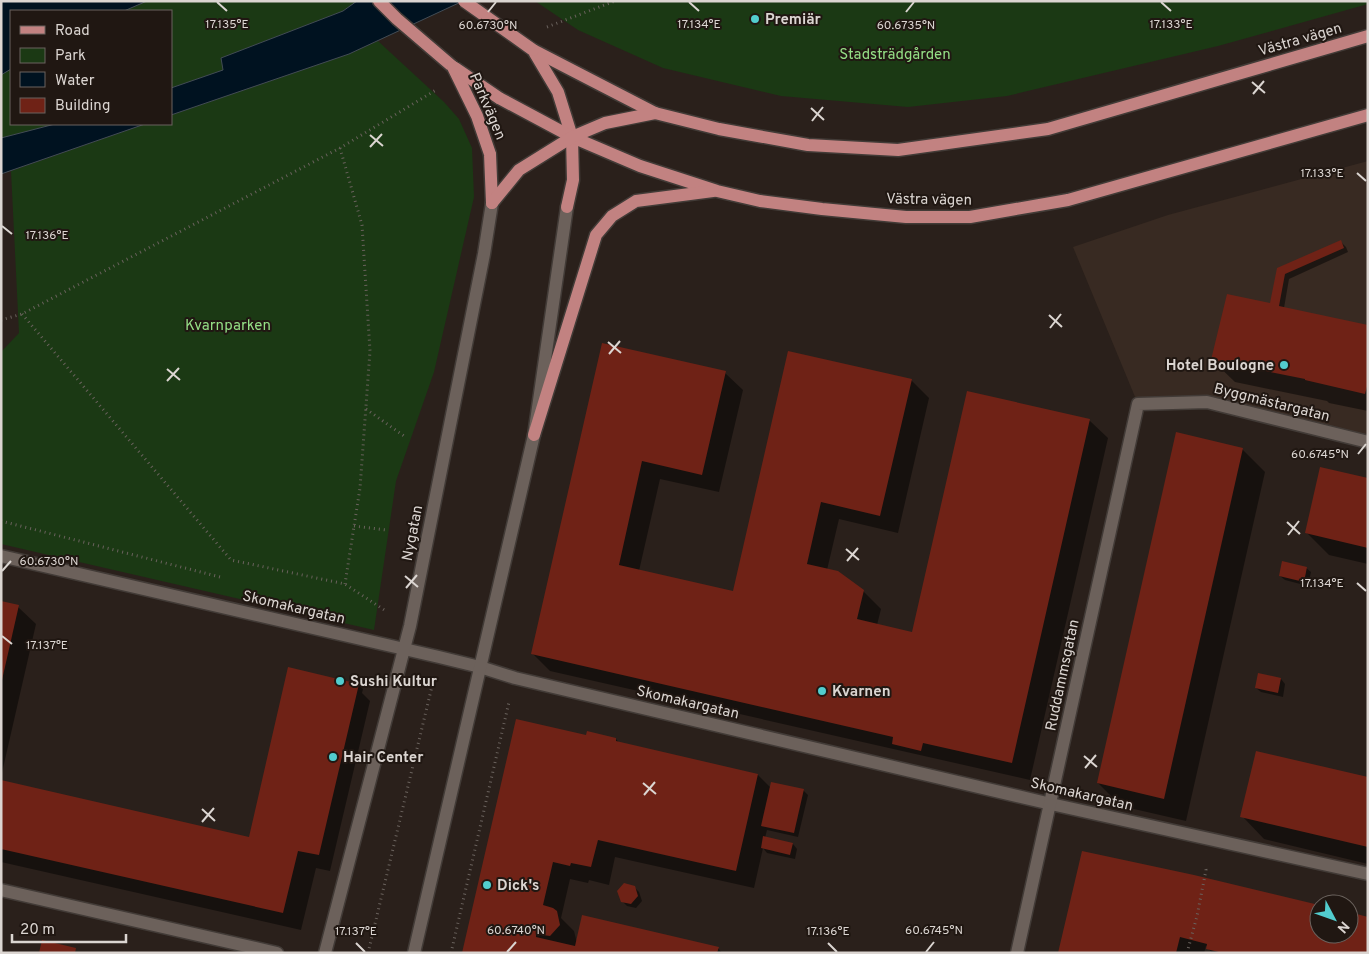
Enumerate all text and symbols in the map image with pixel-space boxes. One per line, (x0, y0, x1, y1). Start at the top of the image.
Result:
legend (10, 10, 172, 125)
place label: Premiär (765, 11, 822, 30)
marker: Premiär (749, 13, 761, 25)
text: 17.135°E (205, 17, 249, 33)
text: 17.134°E (677, 17, 721, 33)
text: 17.133°E (1149, 17, 1193, 33)
text: 60.6730°N (459, 18, 517, 34)
text: 60.6735°N (877, 18, 935, 34)
street label: Västra vägen (1256, 19, 1344, 61)
text: Road (55, 22, 90, 41)
park label: Stadsträdgården (839, 46, 951, 65)
text: Park (55, 47, 86, 66)
street label: Parkvägen (464, 70, 509, 143)
text: Water (55, 72, 95, 91)
text: Building (55, 97, 110, 116)
text: 17.133°E (1300, 166, 1344, 182)
street label: Västra vägen (886, 190, 972, 211)
text: 17.136°E (25, 228, 69, 244)
park label: Kvarnparken (185, 317, 271, 336)
place label: Hotel Boulogne (1166, 357, 1274, 376)
marker: Hotel Boulogne (1278, 359, 1290, 371)
street label: Byggmästargatan (1212, 380, 1332, 427)
text: 60.6745°N (1291, 447, 1349, 463)
street label: Nygatan (399, 504, 428, 563)
text: 60.6730°N (20, 554, 78, 570)
text: 17.134°E (1300, 576, 1344, 592)
street label: Skomakargatan (240, 587, 347, 630)
street label: Ruddammsgatan (1042, 618, 1085, 733)
text: 17.137°E (26, 638, 68, 654)
place label: Sushi Kultur (350, 673, 438, 692)
marker: Sushi Kultur (334, 675, 346, 687)
street label: Skomakargatan (634, 682, 741, 725)
place label: Kvarnen (832, 683, 891, 702)
marker: Kvarnen (816, 685, 828, 697)
place label: Hair Center (343, 749, 424, 768)
marker: Hair Center (327, 751, 339, 763)
street label: Skomakargatan (1028, 774, 1135, 817)
place label: Dick's (497, 877, 539, 896)
marker: Dick's (481, 879, 493, 891)
north arrow (1309, 894, 1359, 944)
scale bar (12, 912, 126, 944)
text: N (1333, 917, 1352, 936)
text: 20 m (20, 921, 55, 940)
text: 60.6740°N (487, 923, 545, 939)
text: 60.6745°N (905, 923, 963, 939)
text: 17.137°E (335, 924, 377, 940)
text: 17.136°E (806, 924, 850, 940)

